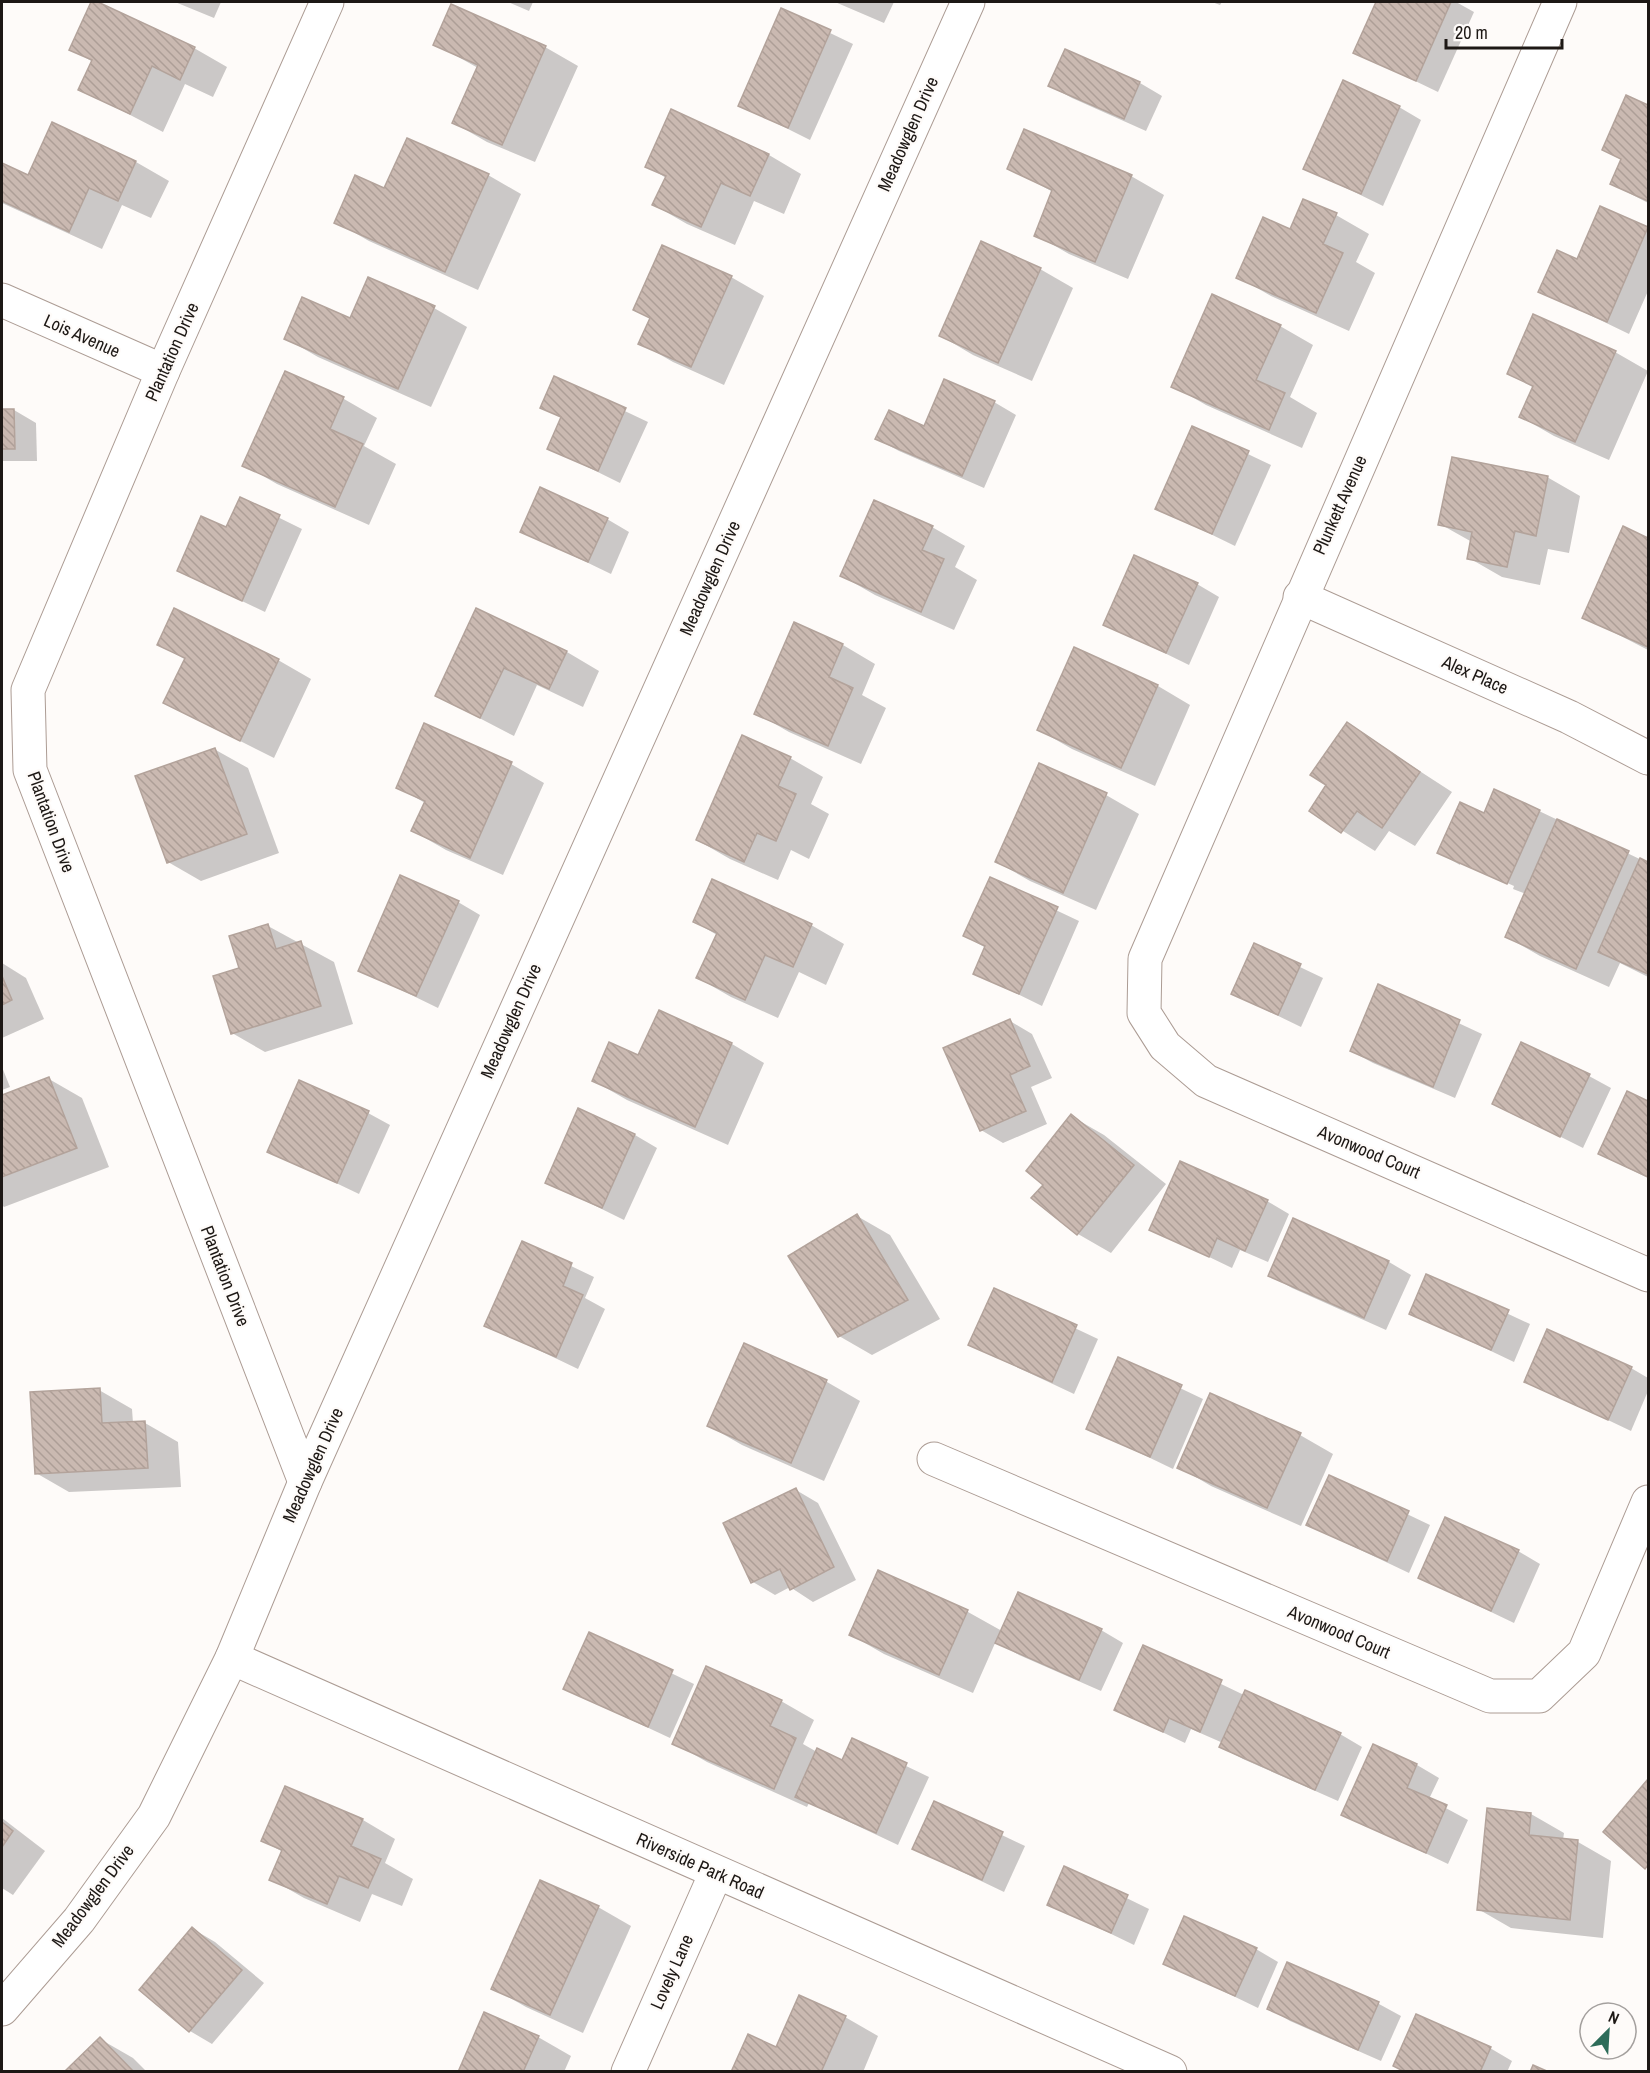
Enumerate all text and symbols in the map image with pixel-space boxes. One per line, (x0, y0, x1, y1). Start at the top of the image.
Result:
scale bar (1446, 12, 1562, 50)
text: 20 m (1455, 20, 1488, 45)
street label: Meadowglen Drive (871, 73, 944, 195)
street label: Plantation Drive (139, 298, 204, 405)
street label: Lois Avenue (40, 308, 124, 363)
street label: Plunkett Avenue (1306, 451, 1373, 558)
street label: Meadowglen Drive (673, 517, 746, 639)
street label: Alex Place (1437, 649, 1512, 700)
street label: Plantation Drive (22, 768, 81, 876)
street label: Meadowglen Drive (474, 960, 547, 1082)
street label: Avonwood Court (1313, 1118, 1424, 1184)
street label: Plantation Drive (195, 1222, 256, 1330)
street label: Meadowglen Drive (276, 1404, 349, 1526)
street label: Avonwood Court (1283, 1598, 1394, 1664)
street label: Riverside Park Road (633, 1826, 768, 1905)
street label: Meadowglen Drive (46, 1839, 140, 1952)
street label: Lovely Lane (644, 1930, 699, 2013)
north arrow (1578, 2001, 1638, 2061)
text: N (1605, 2005, 1623, 2029)

